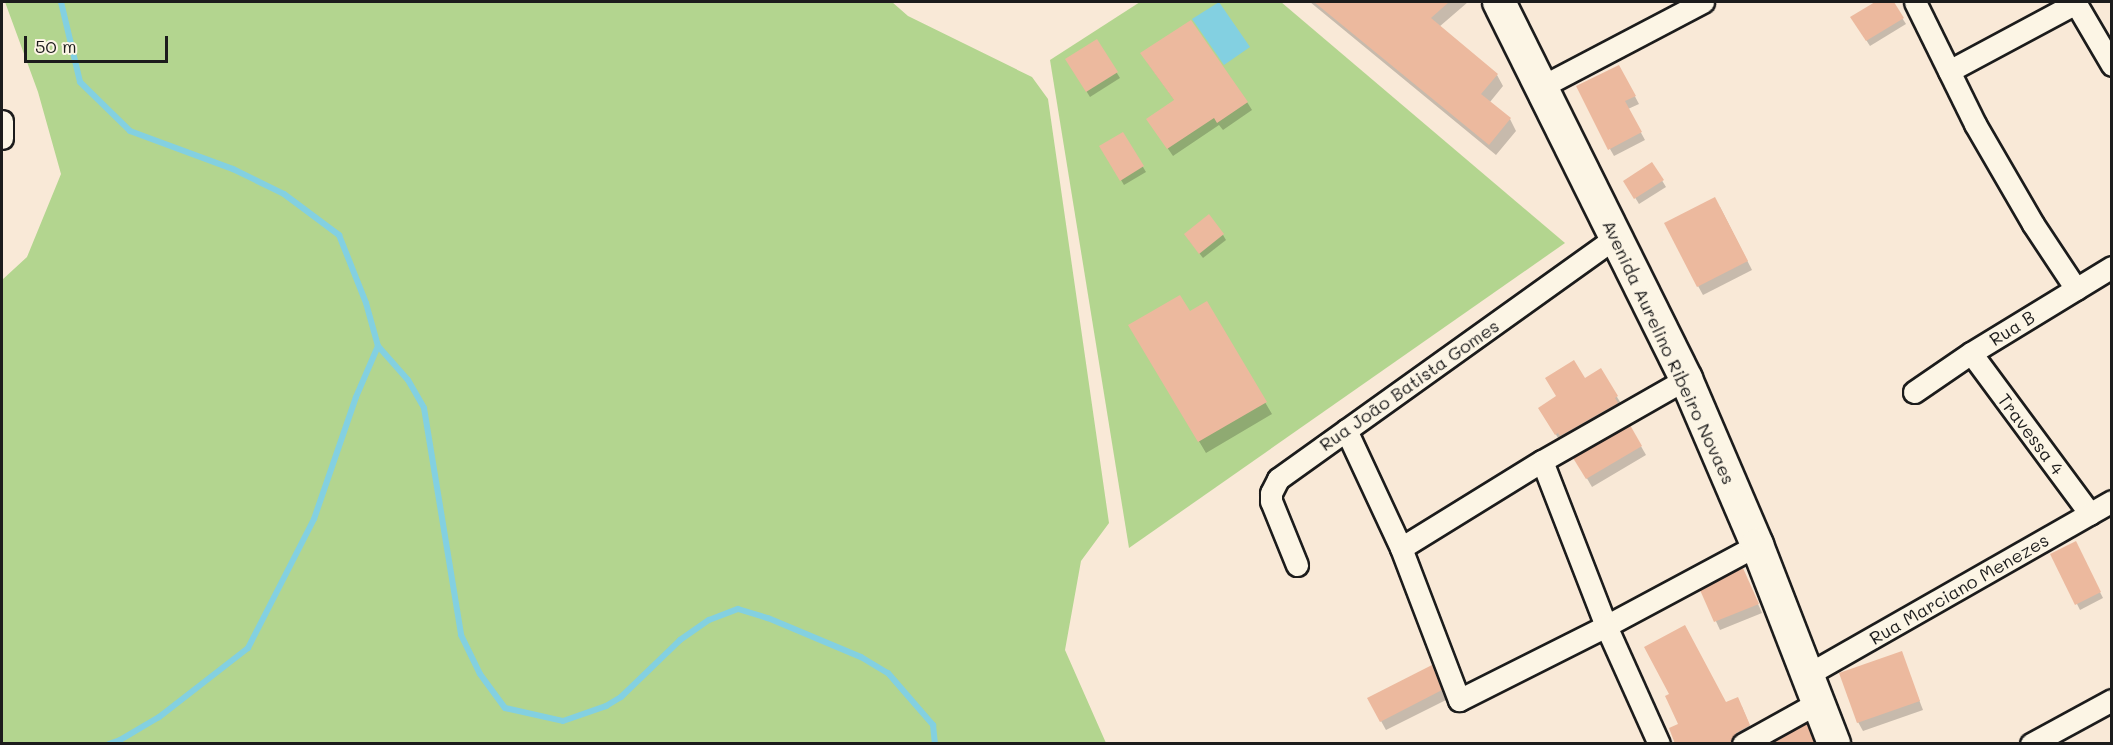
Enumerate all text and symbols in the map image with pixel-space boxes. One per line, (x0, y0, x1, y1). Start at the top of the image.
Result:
scale bar (27, 24, 171, 62)
text: 50 m (35, 34, 77, 58)
street label: Avenida Aurelino Ribeiro Novaes (1598, 216, 1740, 488)
street label: Rua B (1985, 306, 2039, 350)
street label: Rua João Batista Gomes (1315, 315, 1503, 455)
street label: Travessa 4 (1993, 389, 2069, 479)
street label: Rua Marciano Menezes (1866, 529, 2052, 649)

